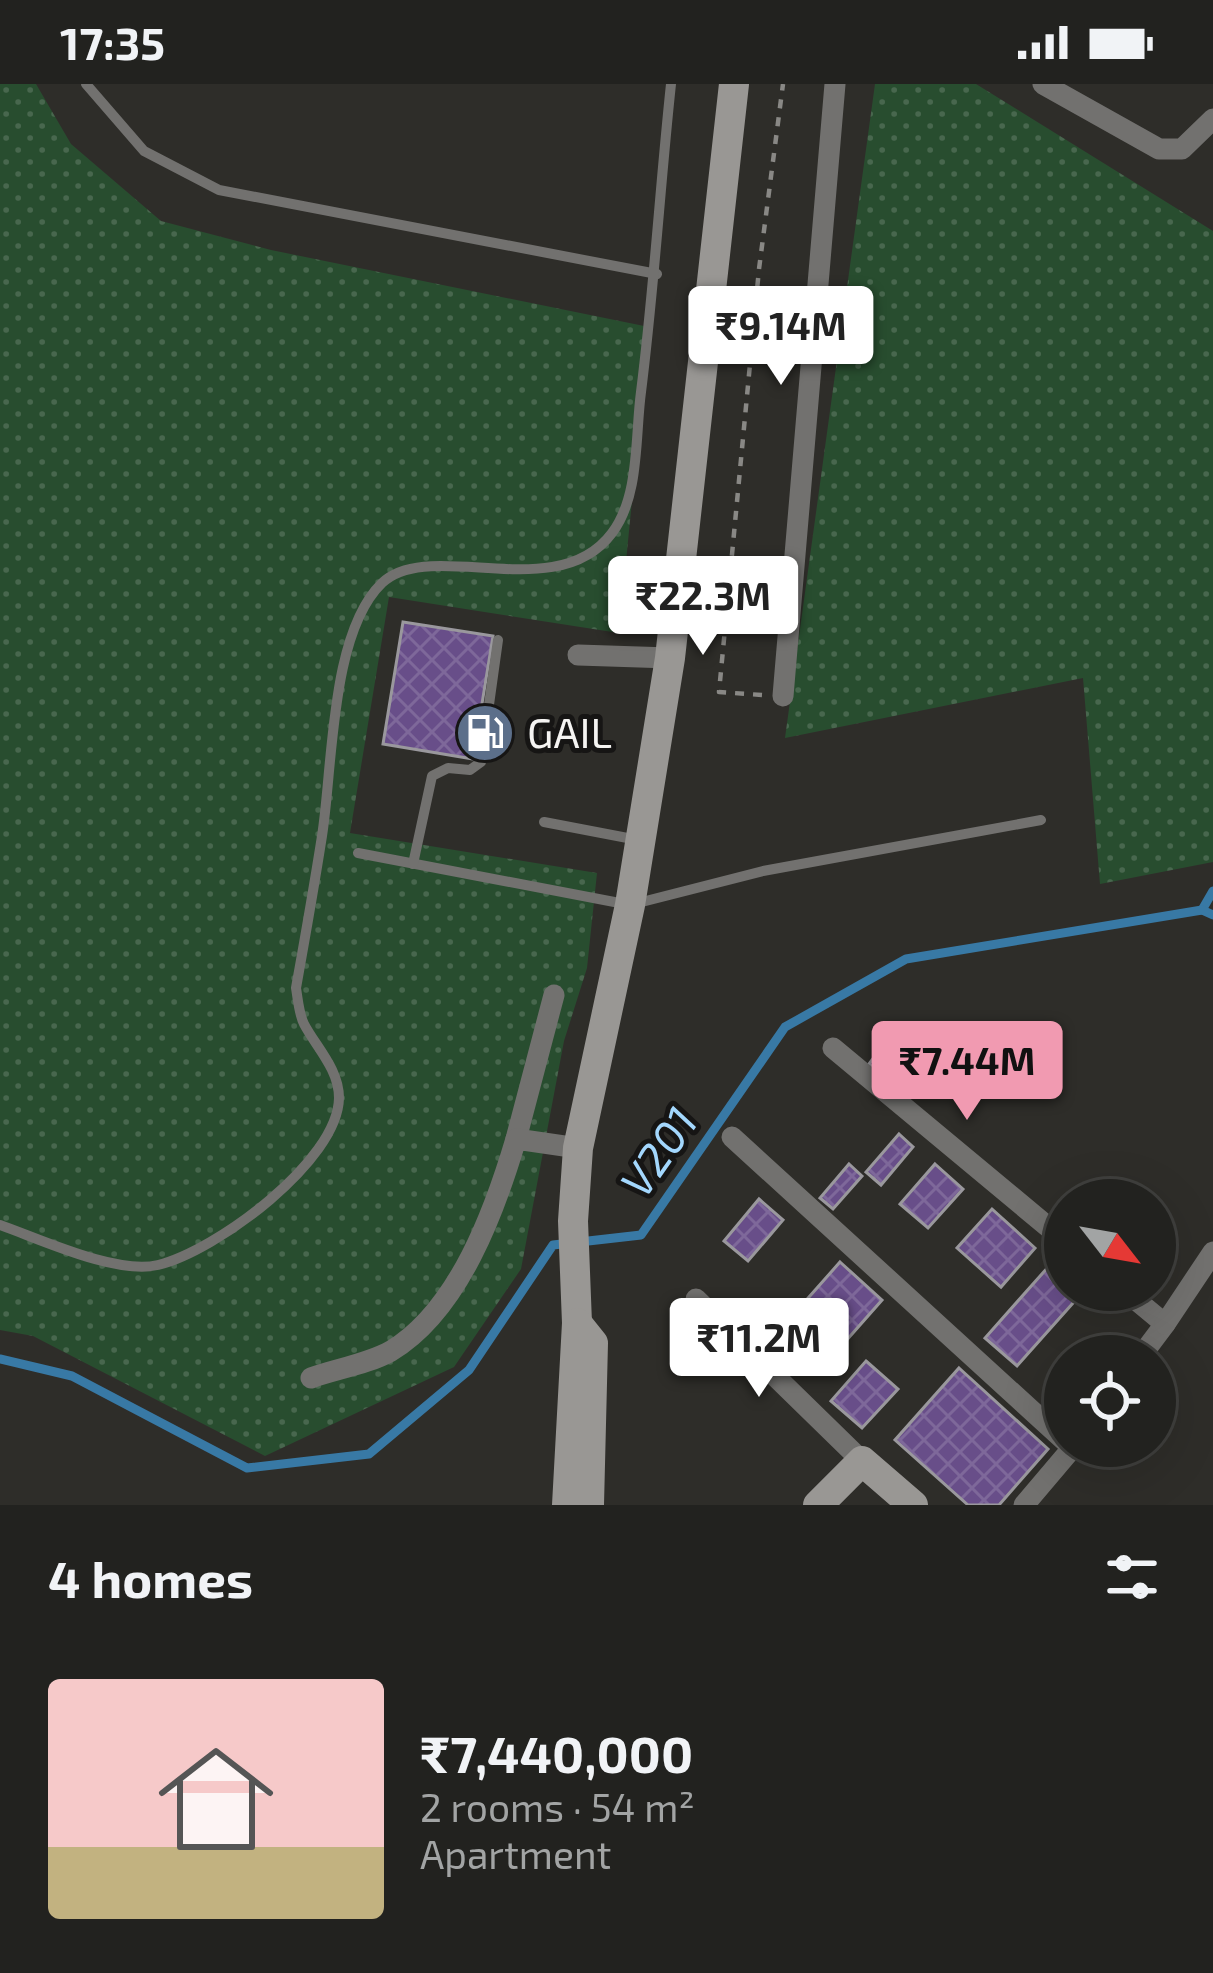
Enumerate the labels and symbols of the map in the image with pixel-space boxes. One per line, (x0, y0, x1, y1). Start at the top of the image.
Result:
pin: ₹9.14M (683, 286, 879, 388)
pin: ₹22.3M (605, 556, 801, 658)
fuel station icon: GAIL (454, 702, 516, 764)
place label: GAIL (527, 706, 612, 756)
pin: ₹7.44M (869, 1021, 1065, 1123)
water label: V201 (607, 1096, 707, 1206)
north arrow (1044, 1179, 1176, 1311)
pin: ₹11.2M (661, 1298, 857, 1400)

